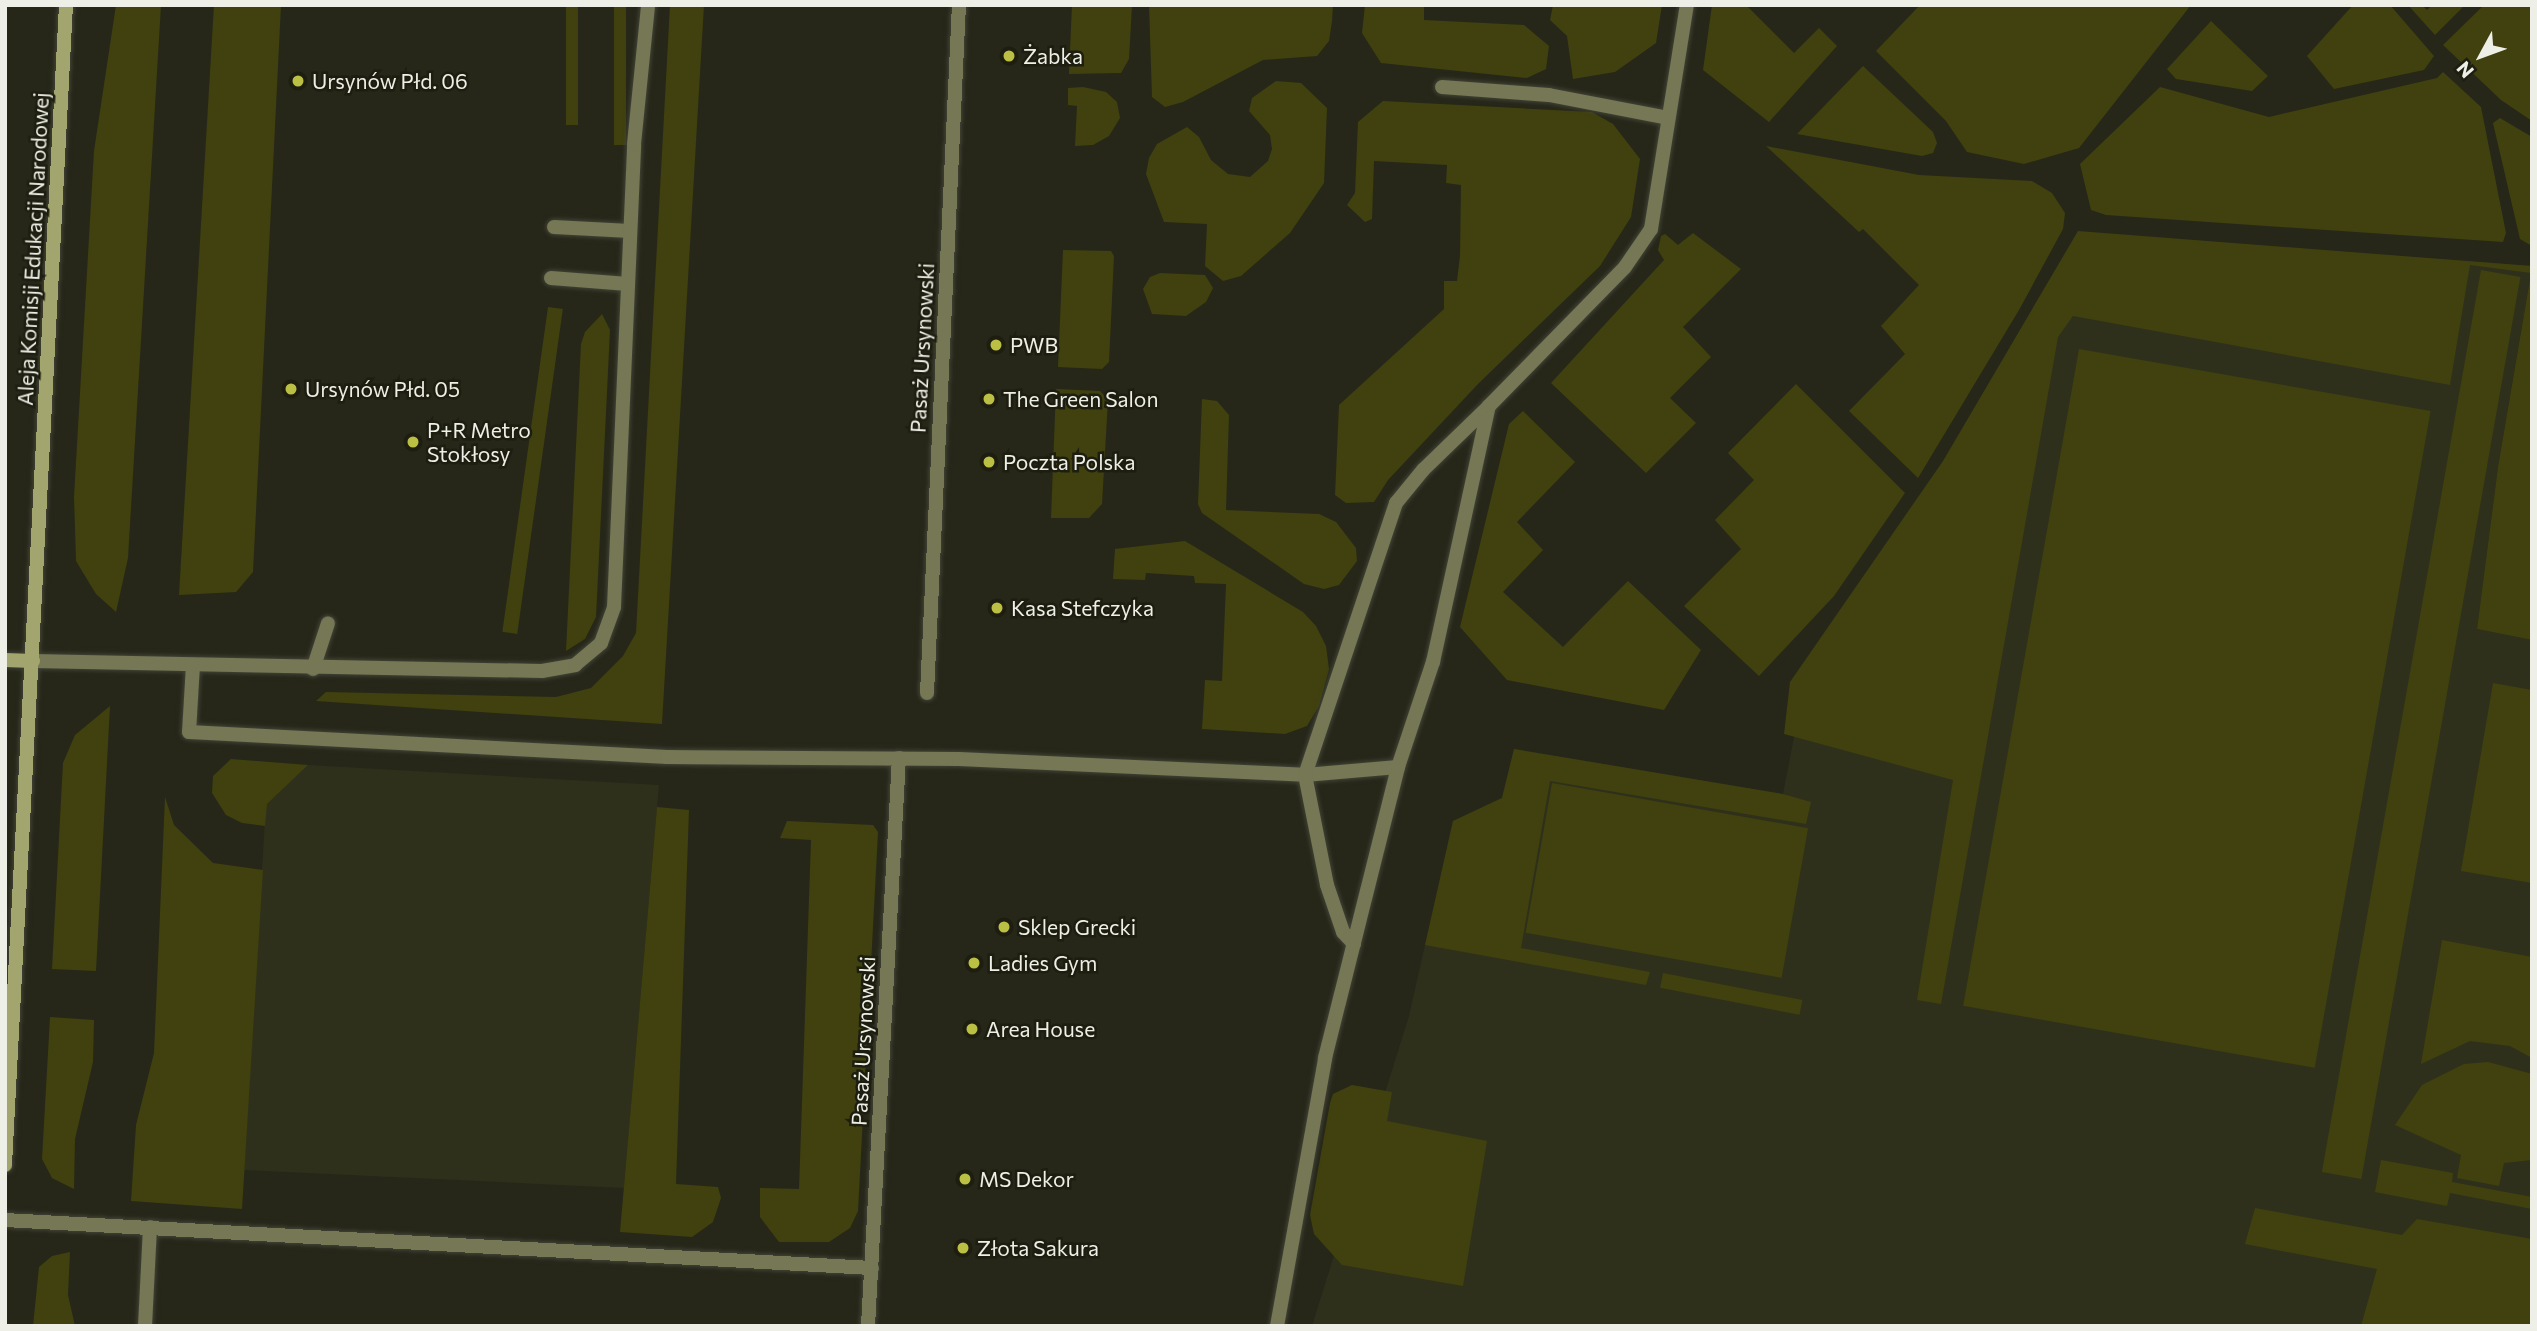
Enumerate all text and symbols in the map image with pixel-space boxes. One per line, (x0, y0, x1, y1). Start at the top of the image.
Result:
north arrow (2446, 21, 2516, 91)
place label: Żabka (1023, 43, 1083, 69)
marker: Żabka (1001, 48, 1017, 64)
text: N (2451, 57, 2478, 83)
place label: Ursynów Płd. 06 (312, 68, 468, 94)
marker: Ursynów Płd. 06 (290, 73, 306, 89)
street label: Aleja Komisji Edukacji Narodowej (12, 92, 54, 406)
street label: Pasaż Ursynowski (905, 262, 939, 434)
place label: PWB (1010, 332, 1058, 358)
marker: PWB (988, 337, 1004, 353)
place label: Ursynów Płd. 05 (305, 376, 460, 402)
marker: Ursynów Płd. 05 (283, 381, 299, 397)
place label: The Green Salon (1003, 386, 1158, 412)
marker: The Green Salon (981, 391, 997, 407)
place label: P+R Metro Stokłosy (427, 417, 531, 467)
marker: P+R Metro Stokłosy (405, 434, 421, 450)
place label: Poczta Polska (1003, 449, 1135, 475)
marker: Poczta Polska (981, 454, 997, 470)
place label: Kasa Stefczyka (1011, 595, 1154, 621)
marker: Kasa Stefczyka (989, 600, 1005, 616)
place label: Sklep Grecki (1018, 914, 1136, 940)
marker: Sklep Grecki (996, 919, 1012, 935)
place label: Ladies Gym (988, 950, 1097, 976)
street label: Pasaż Ursynowski (846, 955, 880, 1127)
marker: Ladies Gym (966, 955, 982, 971)
place label: Area House (986, 1016, 1095, 1042)
marker: Area House (964, 1021, 980, 1037)
place label: MS Dekor (979, 1166, 1074, 1192)
marker: MS Dekor (957, 1171, 973, 1187)
place label: Złota Sakura (977, 1235, 1099, 1261)
marker: Złota Sakura (955, 1240, 971, 1256)

